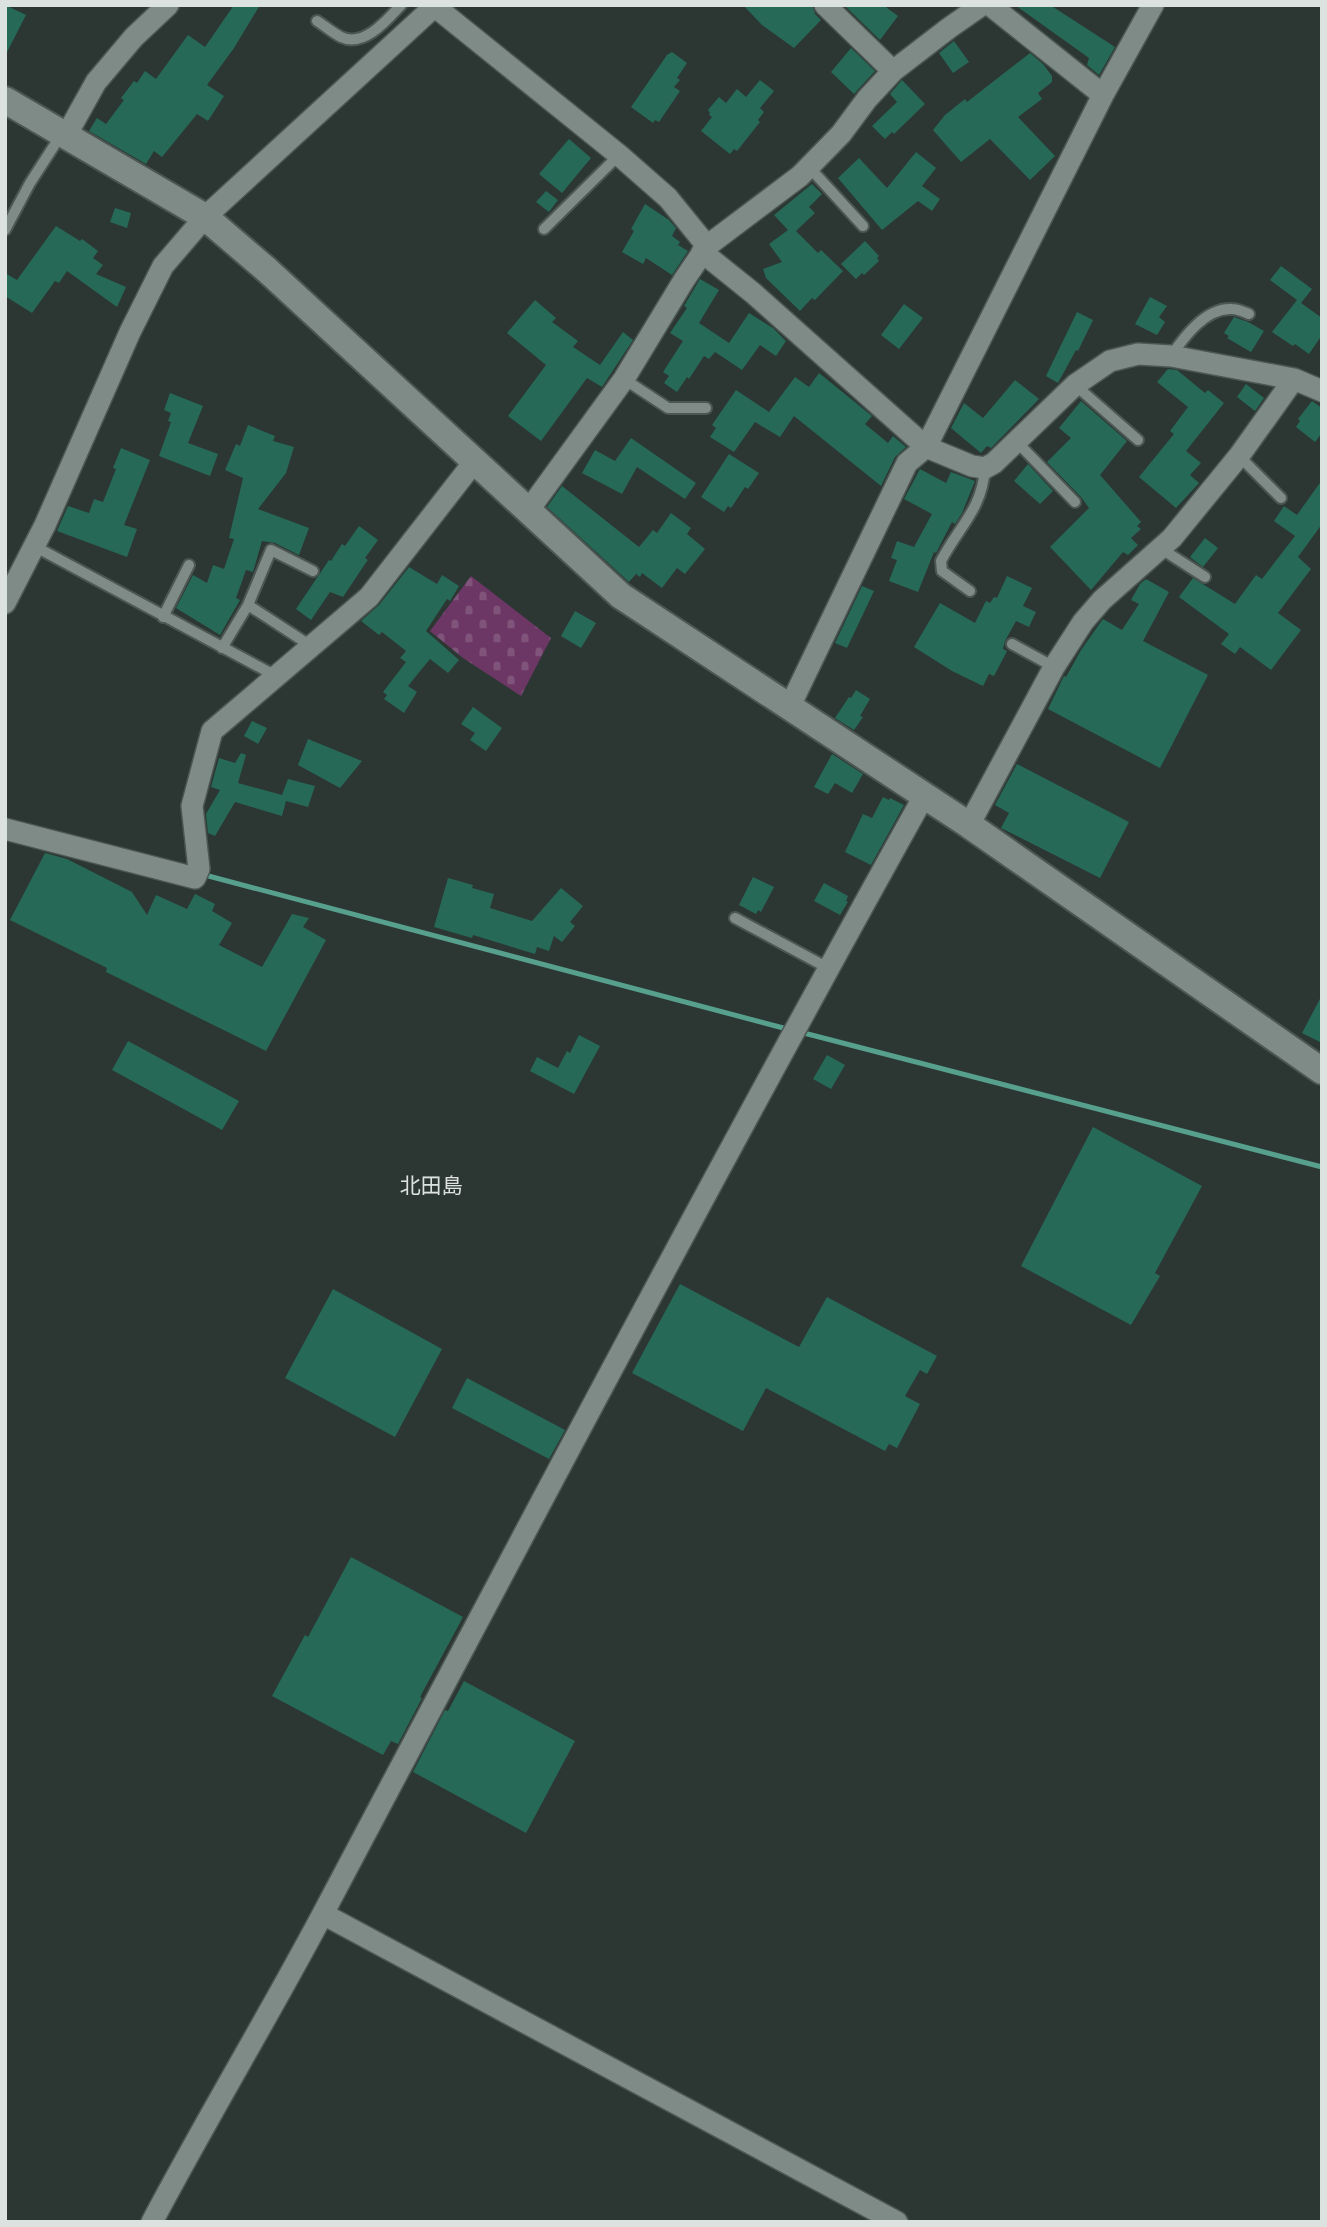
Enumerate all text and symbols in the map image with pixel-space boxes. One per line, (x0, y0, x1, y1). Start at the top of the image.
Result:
district label: 北田島 (400, 1173, 463, 1197)

